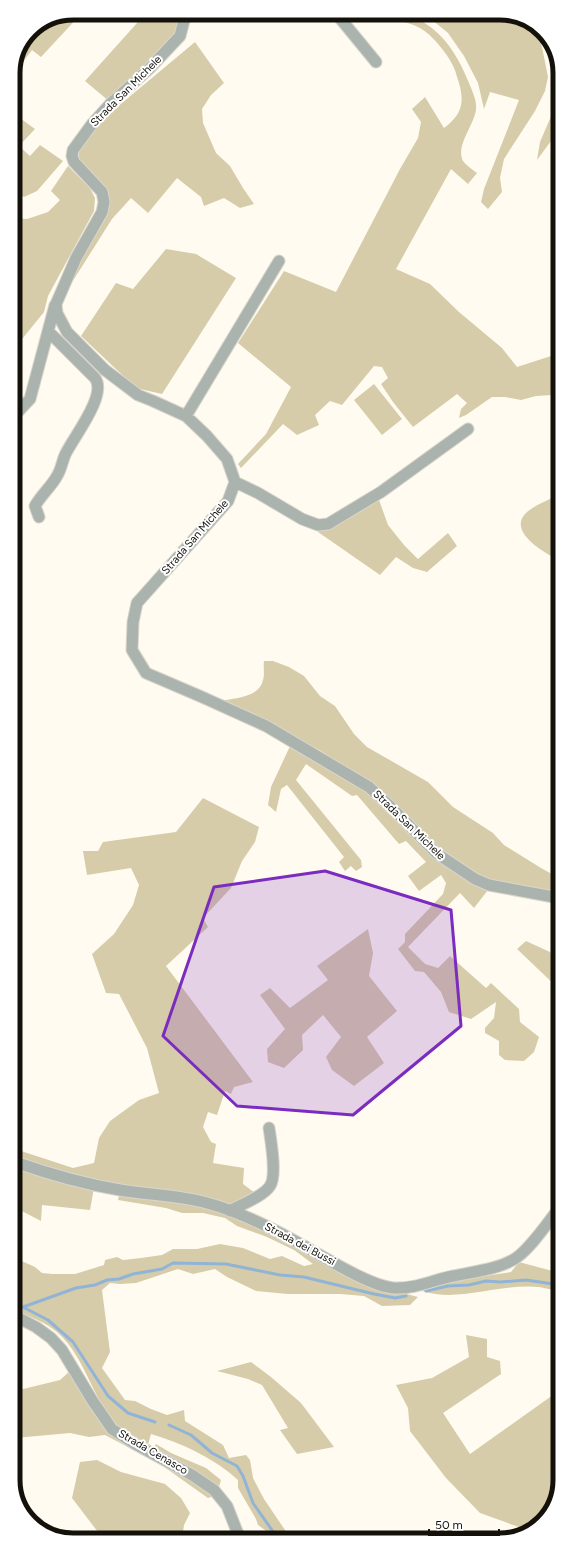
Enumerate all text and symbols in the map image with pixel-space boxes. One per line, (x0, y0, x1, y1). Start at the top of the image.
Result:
street label: Strada San Michele (88, 53, 164, 129)
street label: Strada San Michele (159, 497, 231, 577)
street label: Strada San Michele (370, 787, 448, 863)
street label: Strada dei Bussi (262, 1220, 338, 1268)
street label: Strada Cenasco (116, 1427, 190, 1477)
scale bar (429, 1511, 499, 1537)
text: 50 m (435, 1518, 463, 1532)

